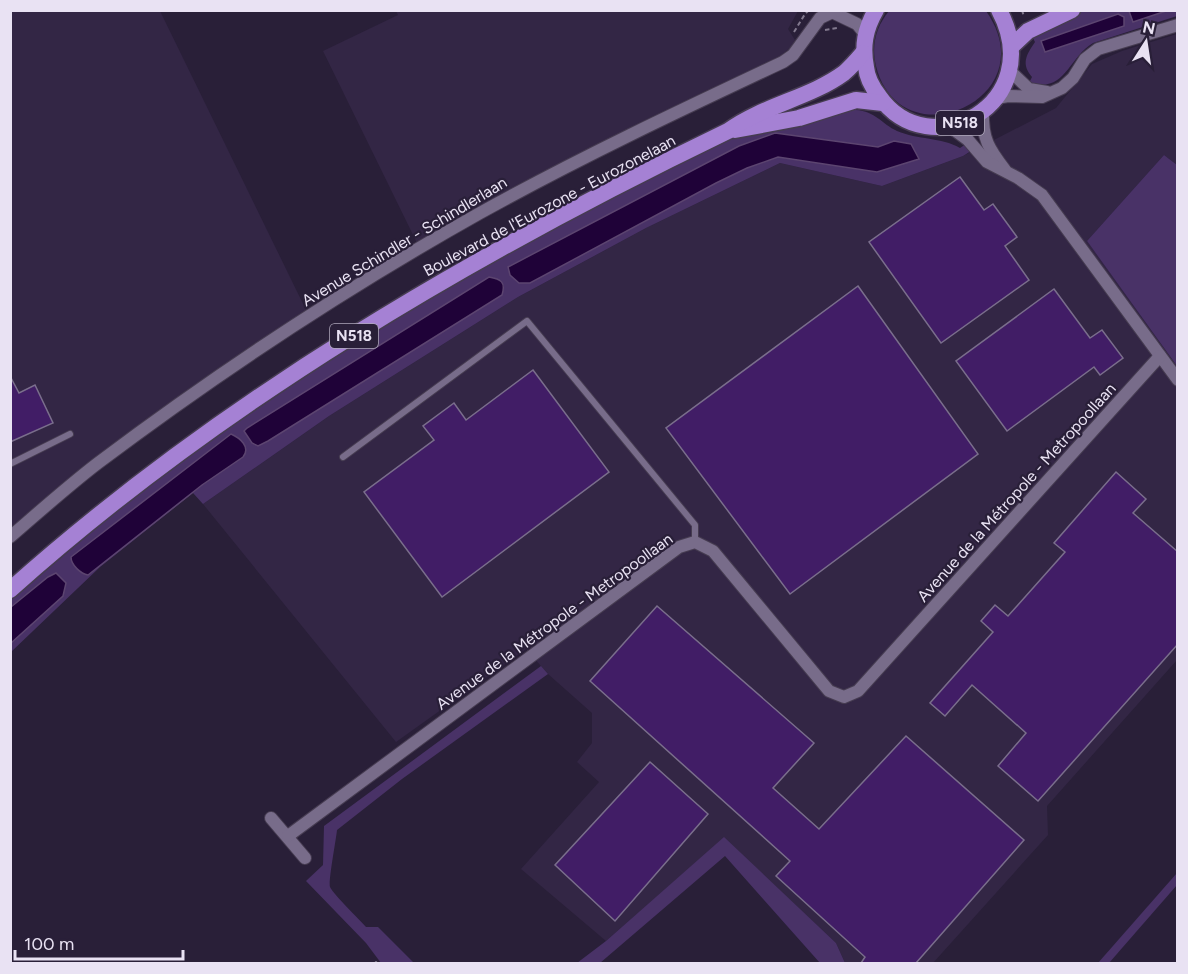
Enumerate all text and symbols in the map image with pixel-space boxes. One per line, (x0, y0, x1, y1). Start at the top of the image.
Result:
north arrow (1116, 12, 1176, 72)
text: N (1141, 17, 1157, 38)
road number: N518 (936, 111, 984, 135)
street label: Boulevard de l'Eurozone - Eurozonelaan (420, 131, 679, 280)
street label: Avenue Schindler - Schindlerlaan (298, 173, 510, 310)
road number: N518 (330, 324, 378, 348)
street label: Avenue de la Métropole - Metropoollaan (913, 379, 1120, 606)
street label: Avenue de la Métropole - Metropoollaan (432, 529, 676, 714)
scale bar (15, 923, 183, 961)
text: 100 m (24, 933, 74, 955)

